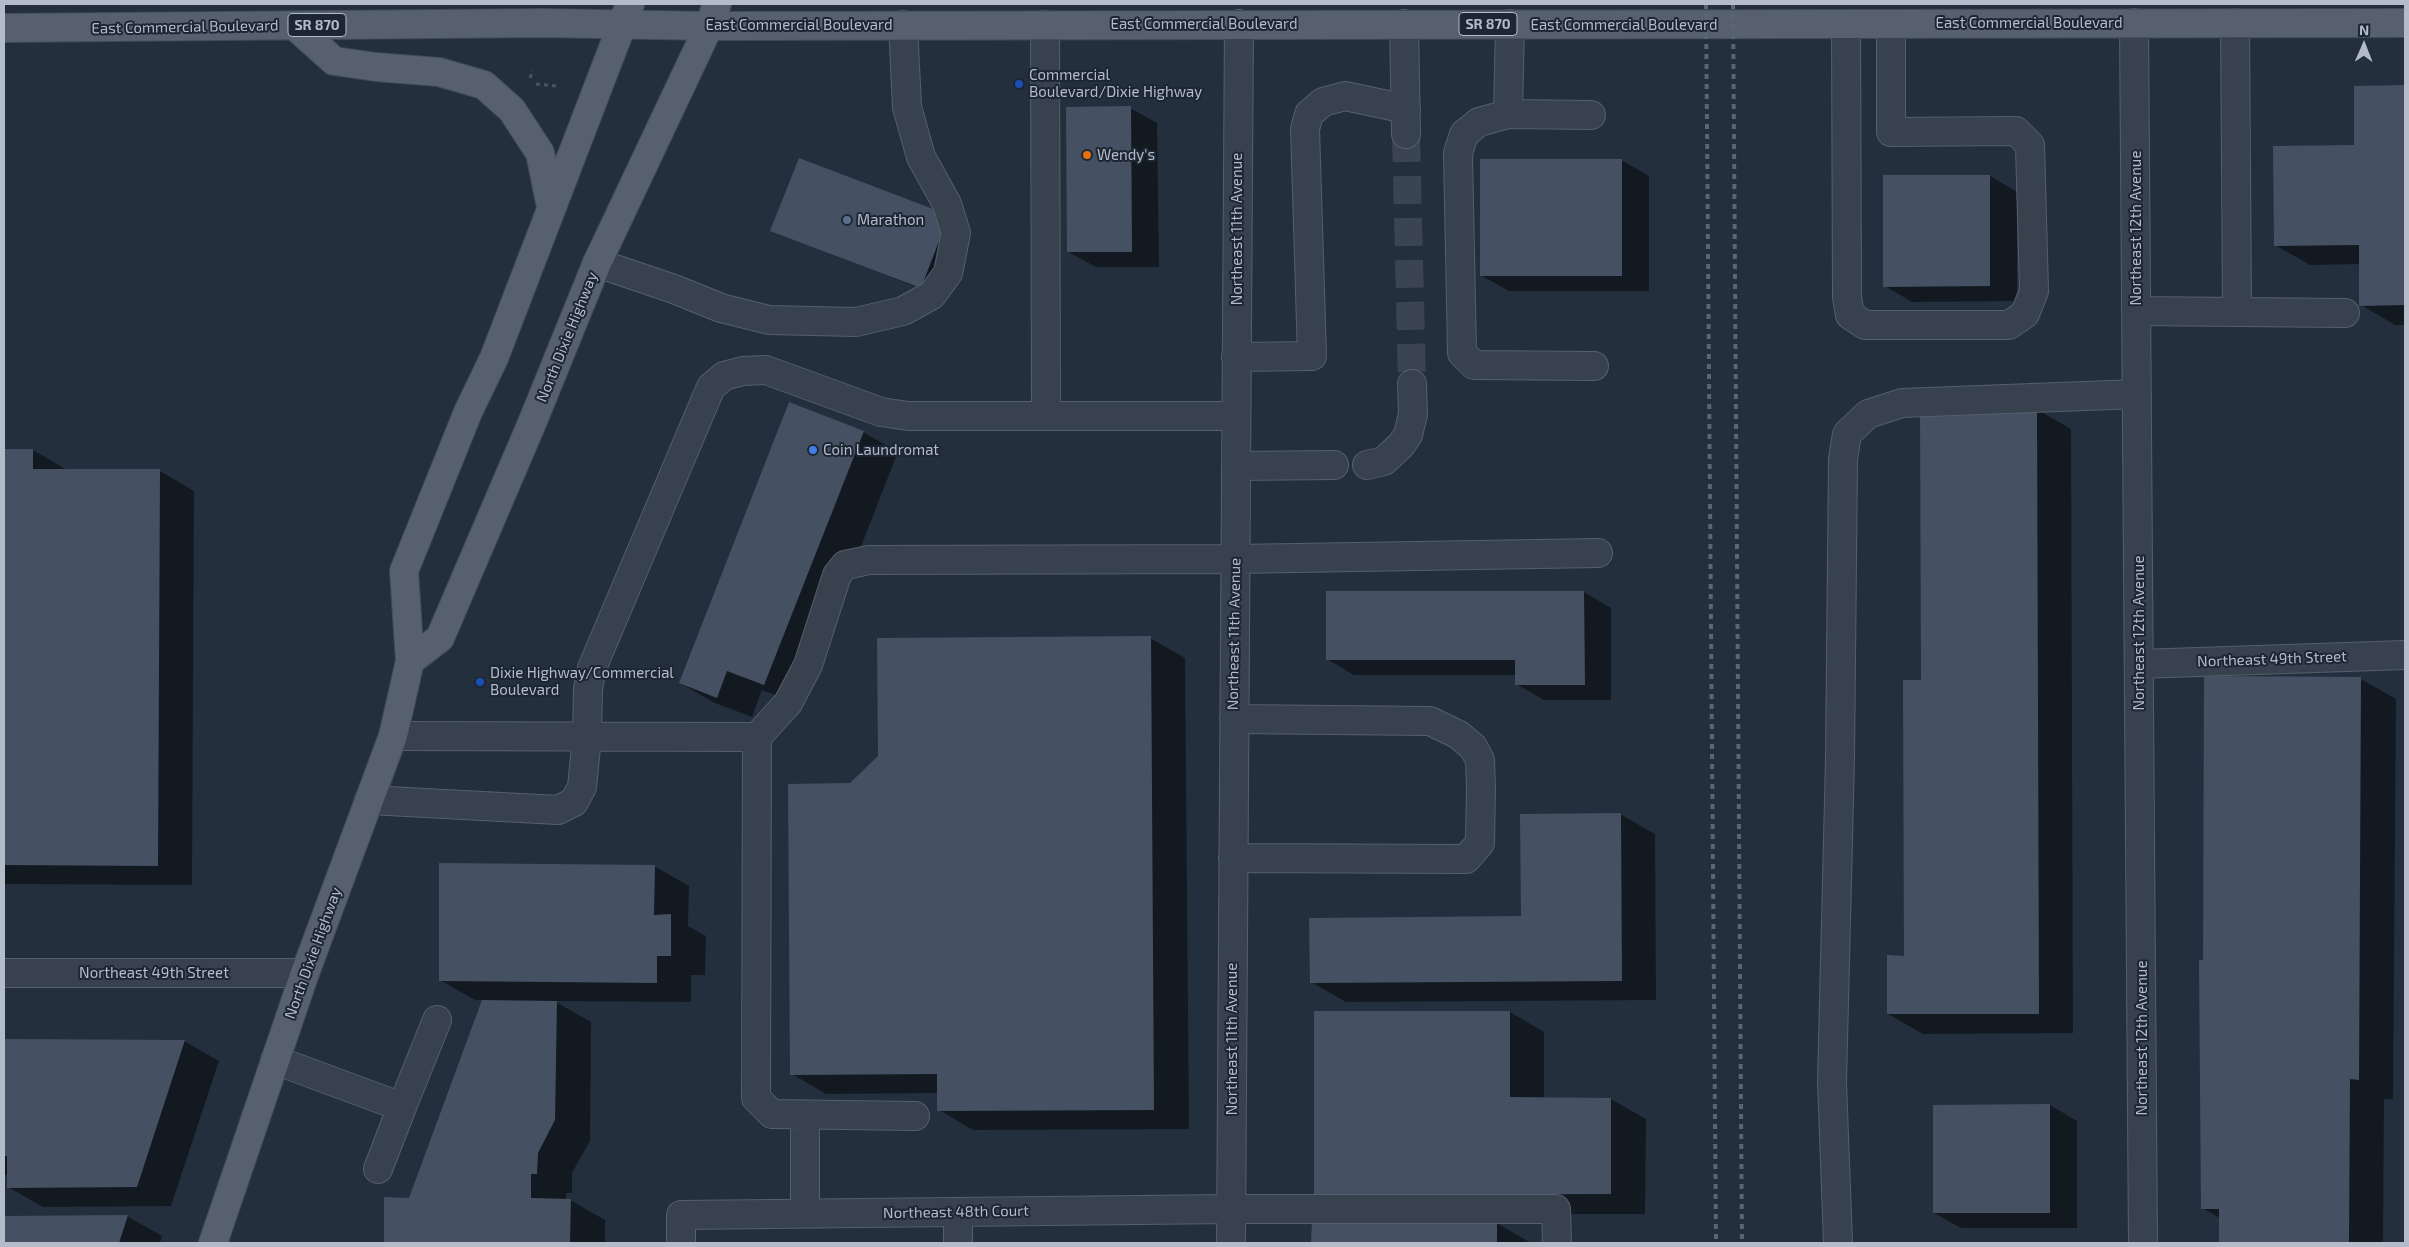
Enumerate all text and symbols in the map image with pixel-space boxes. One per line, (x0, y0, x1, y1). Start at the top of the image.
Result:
road number: SR 870 (1459, 12, 1517, 36)
road number: SR 870 (288, 14, 346, 36)
street label: East Commercial Boulevard (1935, 14, 2123, 32)
street label: East Commercial Boulevard (1110, 15, 1298, 33)
street label: East Commercial Boulevard (91, 16, 279, 38)
street label: East Commercial Boulevard (705, 16, 893, 34)
street label: East Commercial Boulevard (1530, 16, 1718, 34)
north arrow (2339, 20, 2389, 70)
text: N (2359, 21, 2369, 38)
place label: Commercial Boulevard/Dixie Highway (1029, 66, 1202, 101)
marker: Commercial Boulevard/Dixie Highway (1013, 78, 1025, 90)
place label: Wendy's (1097, 146, 1155, 164)
marker: Wendy's (1081, 149, 1093, 161)
street label: Northeast 12th Avenue (2127, 151, 2145, 305)
street label: Northeast 11th Avenue (1228, 153, 1246, 305)
place label: Marathon (857, 211, 924, 229)
marker: Marathon (841, 214, 853, 226)
street label: North Dixie Highway (533, 269, 601, 405)
place label: Coin Laundromat (823, 441, 939, 459)
marker: Coin Laundromat (807, 444, 819, 456)
street label: Northeast 12th Avenue (2130, 556, 2148, 710)
street label: Northeast 11th Avenue (1224, 558, 1244, 710)
street label: Northeast 49th Street (2197, 647, 2347, 671)
place label: Dixie Highway/Commercial Boulevard (490, 664, 674, 699)
marker: Dixie Highway/Commercial Boulevard (474, 676, 486, 688)
street label: North Dixie Highway (281, 885, 345, 1021)
street label: Northeast 12th Avenue (2133, 961, 2151, 1115)
street label: Northeast 11th Avenue (1223, 963, 1241, 1115)
street label: Northeast 49th Street (79, 964, 229, 982)
street label: Northeast 48th Court (883, 1202, 1029, 1222)

